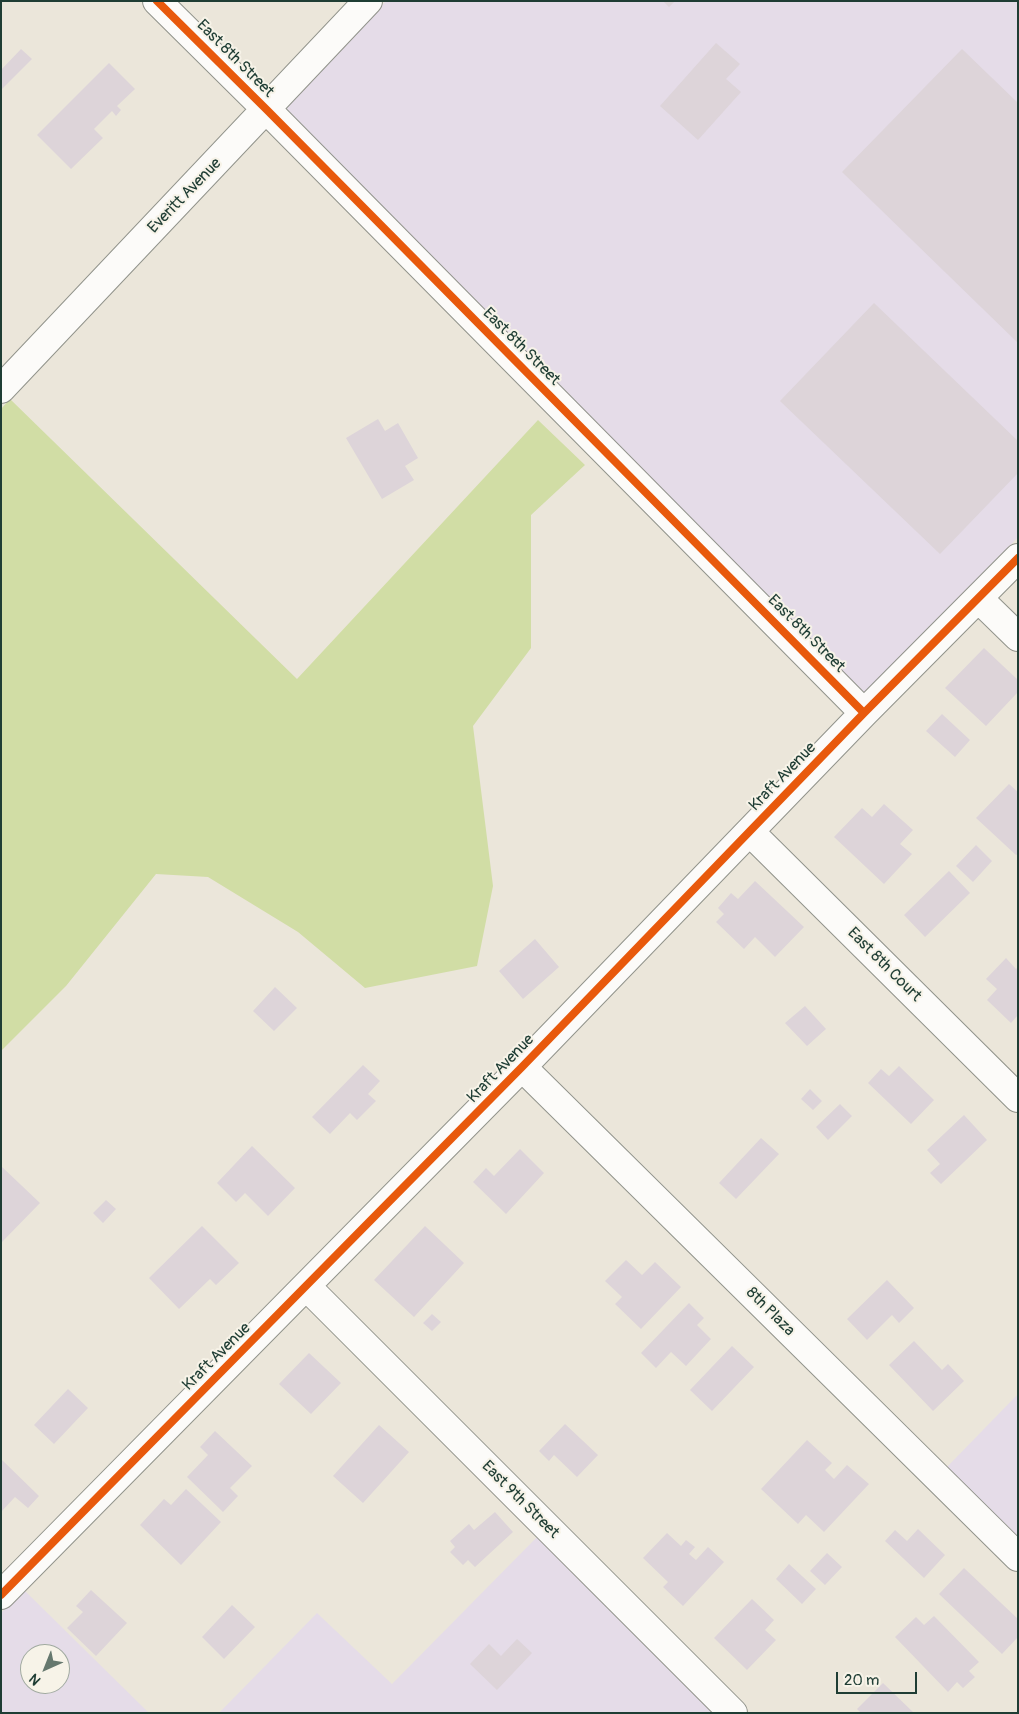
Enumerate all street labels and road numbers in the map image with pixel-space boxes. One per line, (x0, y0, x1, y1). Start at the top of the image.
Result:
street label: East 8th Street (192, 16, 278, 102)
street label: Everitt Avenue (144, 154, 226, 238)
street label: East 8th Street (478, 304, 564, 390)
street label: East 8th Street (763, 591, 849, 677)
street label: Kraft Avenue (745, 739, 821, 815)
street label: East 8th Court (843, 924, 925, 1006)
street label: Kraft Avenue (463, 1031, 539, 1107)
street label: 8th Plaza (742, 1284, 798, 1340)
street label: Kraft Avenue (179, 1319, 255, 1395)
street label: East 9th Street (477, 1457, 563, 1543)

